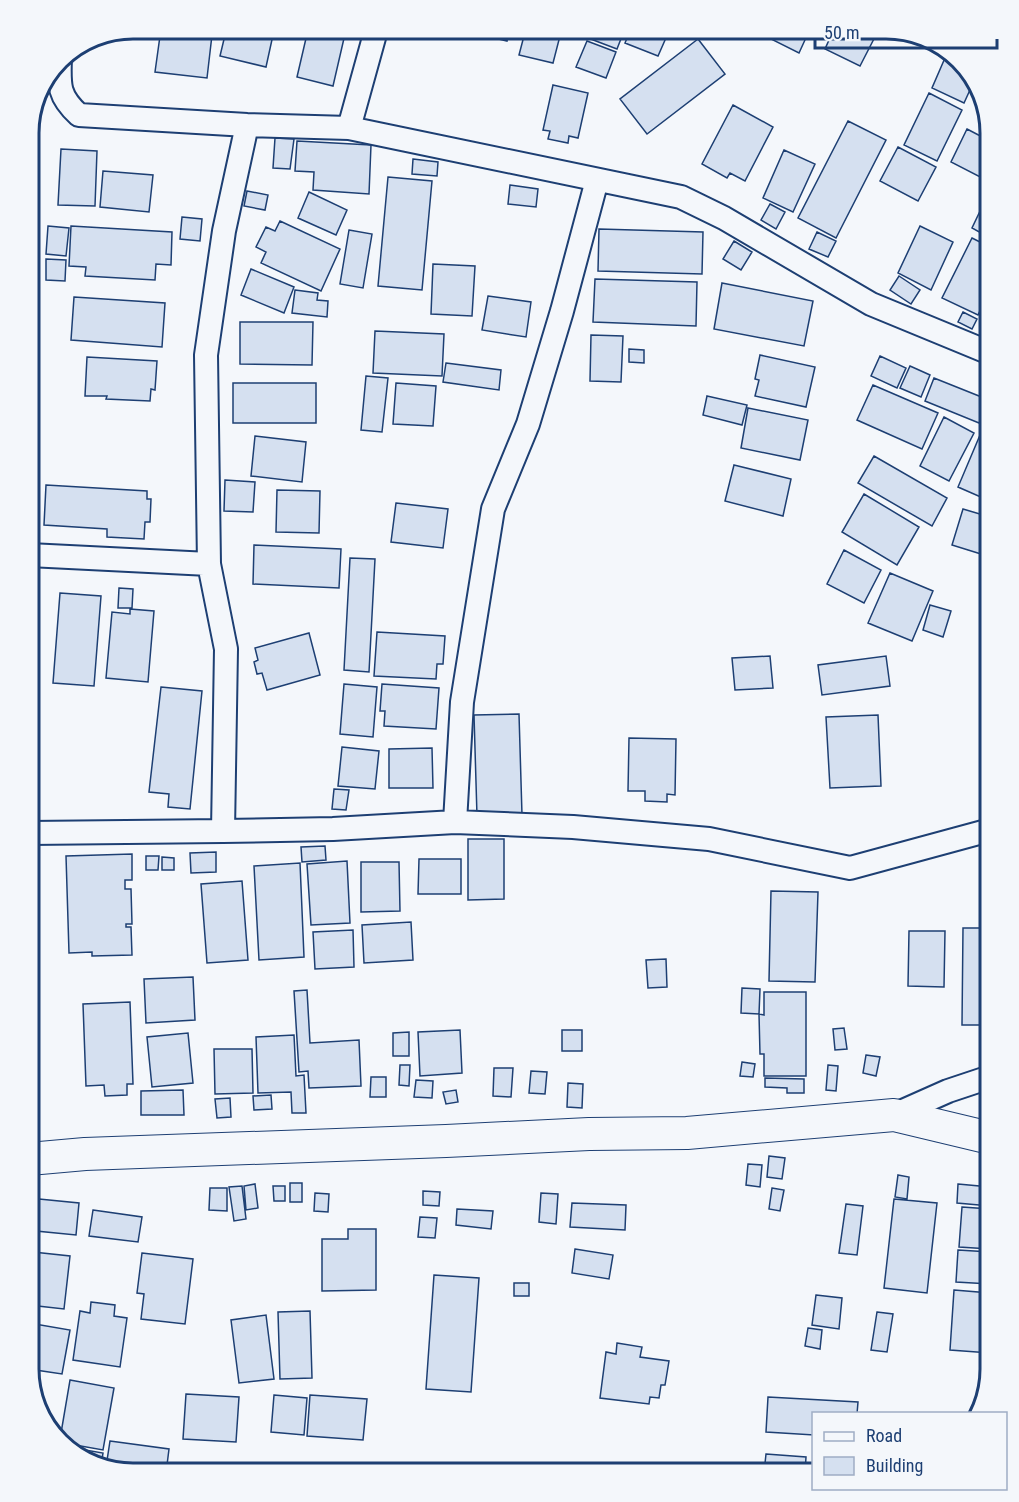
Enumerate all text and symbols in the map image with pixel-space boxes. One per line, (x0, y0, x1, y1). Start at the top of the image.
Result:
scale bar (815, 12, 996, 50)
text: 50 m (824, 22, 859, 43)
legend (812, 1412, 1007, 1490)
text: Road (866, 1425, 902, 1446)
text: Building (866, 1455, 923, 1476)

